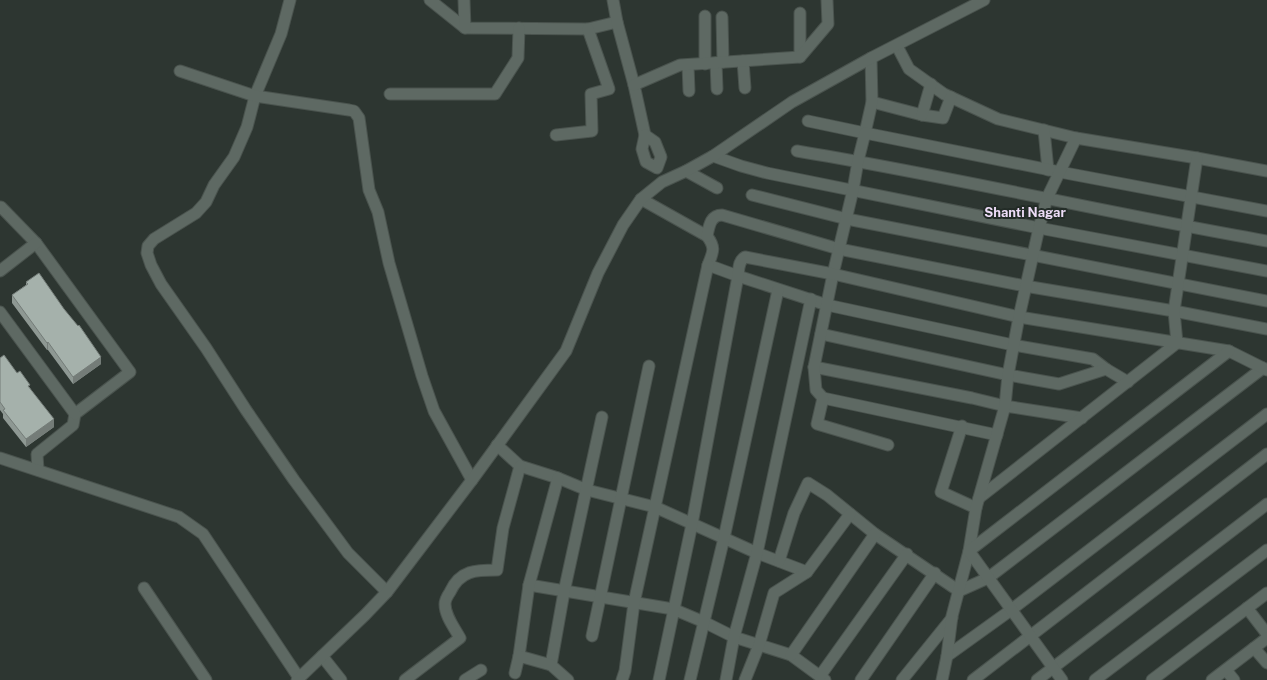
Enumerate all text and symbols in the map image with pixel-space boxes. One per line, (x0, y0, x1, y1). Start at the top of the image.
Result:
district label: Shanti Nagar (984, 205, 1066, 220)

